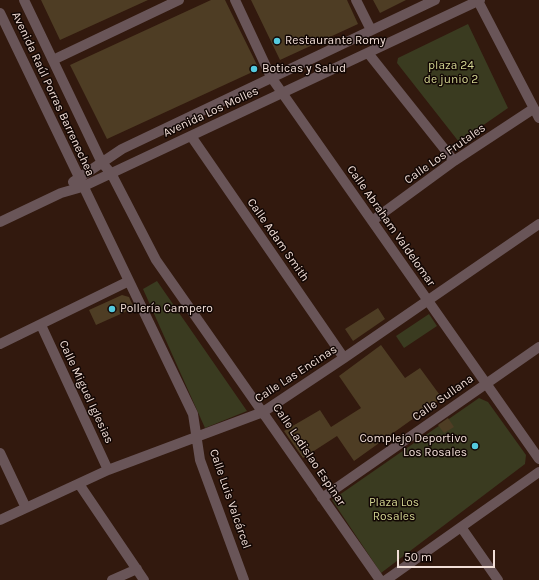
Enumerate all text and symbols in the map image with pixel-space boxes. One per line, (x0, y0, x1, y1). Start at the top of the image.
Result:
street label: Avenida Raúl Porras Barrenechea (8, 9, 98, 179)
place label: Restaurante Romy (285, 34, 386, 48)
marker: Restaurante Romy (272, 36, 282, 46)
park label: plaza 24 de junio 2 (424, 59, 478, 87)
place label: Boticas y Salud (262, 62, 346, 76)
marker: Boticas y Salud (249, 64, 259, 74)
street label: Avenida Los Molles (161, 84, 261, 140)
street label: Calle Los Frutales (402, 121, 488, 187)
street label: Calle Abraham Valdelomar (344, 163, 438, 289)
street label: Calle Adam Smith (244, 196, 312, 284)
place label: Pollería Campero (120, 302, 213, 316)
marker: Pollería Campero (107, 304, 117, 314)
street label: Calle Miguel Iglesias (56, 338, 116, 446)
street label: Calle Las Encinas (252, 342, 340, 406)
street label: Calle Sullana (410, 372, 476, 424)
street label: Calle Ladislao Espinar (269, 401, 349, 509)
place label: Complejo Deportivo Los Rosales (359, 432, 467, 460)
marker: Complejo Deportivo Los Rosales (470, 441, 480, 451)
street label: Calle Luis Valcárcel (206, 447, 254, 551)
park label: Plaza Los Rosales (369, 496, 419, 524)
scale bar (399, 542, 497, 568)
text: 50 m (404, 550, 432, 564)

